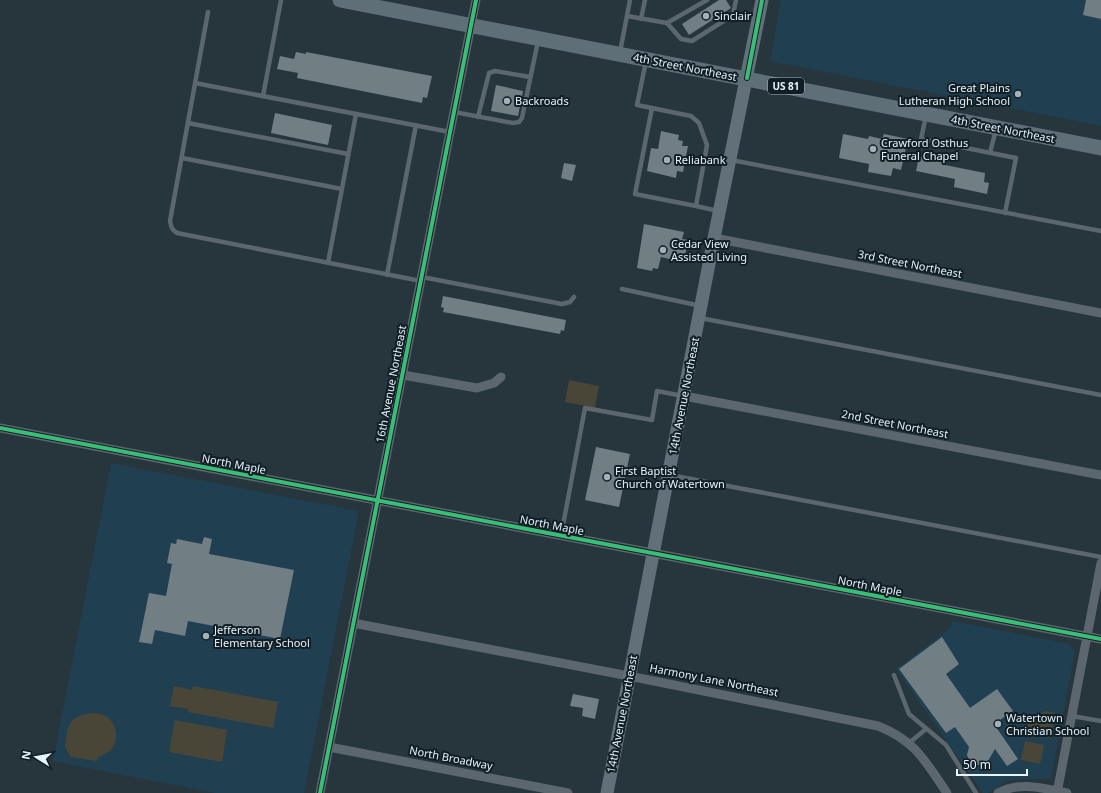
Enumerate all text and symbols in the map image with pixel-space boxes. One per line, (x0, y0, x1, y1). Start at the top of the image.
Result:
place label: Sinclair (714, 8, 752, 23)
marker: Sinclair (701, 11, 711, 21)
street label: 4th Street Northeast (632, 49, 738, 84)
road number: US 81 (768, 78, 804, 94)
place label: Great Plains Lutheran High School (899, 80, 1010, 108)
marker: Great Plains Lutheran High School (1013, 89, 1023, 99)
place label: Backroads (515, 93, 569, 108)
marker: Backroads (502, 96, 512, 106)
street label: 4th Street Northeast (950, 111, 1056, 146)
place label: Crawford Osthus Funeral Chapel (881, 135, 968, 163)
marker: Crawford Osthus Funeral Chapel (868, 144, 878, 154)
place label: Reliabank (675, 152, 726, 167)
marker: Reliabank (662, 155, 672, 165)
place label: Cedar View Assisted Living (671, 236, 747, 264)
marker: Cedar View Assisted Living (658, 245, 668, 255)
street label: 3rd Street Northeast (857, 246, 963, 281)
street label: 16th Avenue Northeast (372, 324, 409, 444)
street label: 14th Avenue Northeast (665, 336, 702, 456)
street label: 2nd Street Northeast (841, 406, 950, 441)
street label: North Maple (201, 450, 268, 477)
place label: First Baptist Church of Watertown (615, 463, 725, 491)
marker: First Baptist Church of Watertown (602, 472, 612, 482)
street label: North Maple (519, 511, 586, 538)
street label: North Maple (837, 572, 904, 599)
place label: Jefferson Elementary School (213, 622, 310, 650)
marker: Jefferson Elementary School (201, 631, 211, 641)
street label: 14th Avenue Northeast (603, 654, 640, 774)
street label: Harmony Lane Northeast (648, 660, 780, 699)
place label: Watertown Christian School (1006, 710, 1089, 738)
marker: Watertown Christian School (993, 719, 1003, 729)
north arrow (16, 737, 56, 777)
street label: North Broadway (408, 742, 494, 773)
text: N (17, 749, 34, 761)
scale bar (957, 751, 1027, 777)
text: 50 m (963, 756, 991, 773)

